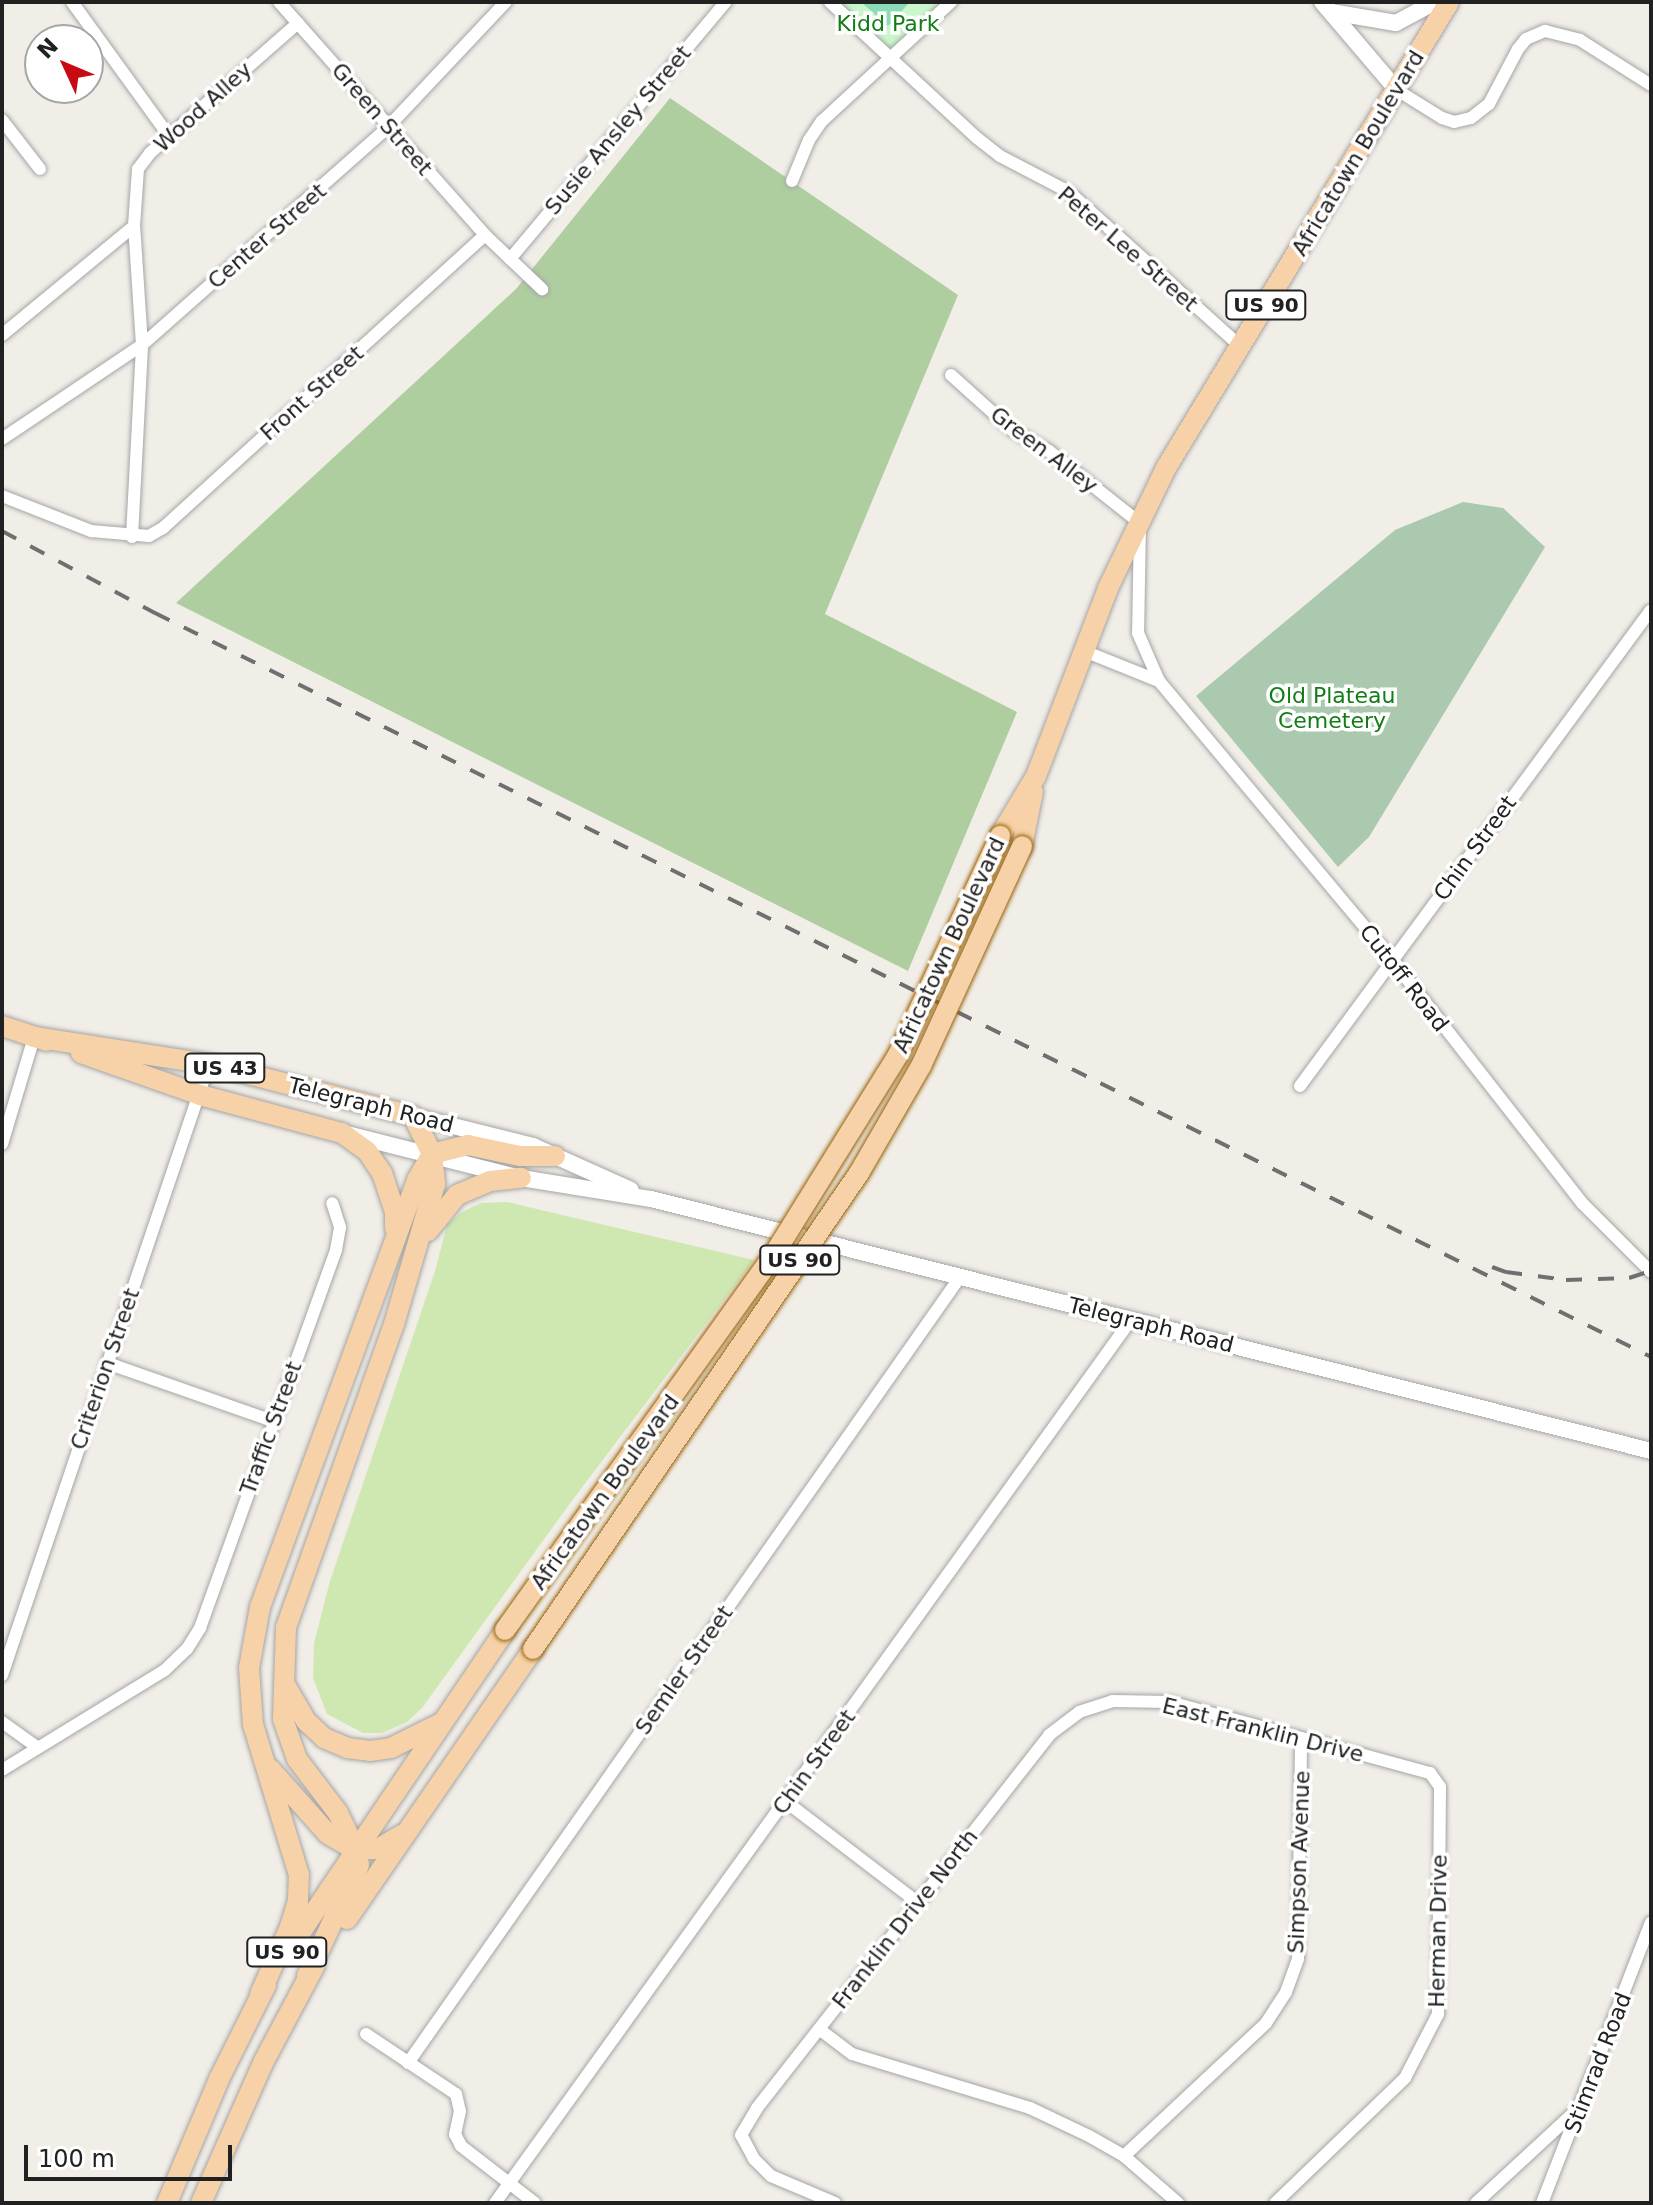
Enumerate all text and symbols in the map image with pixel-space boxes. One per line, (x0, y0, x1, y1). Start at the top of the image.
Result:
park label: Kidd Park (836, 11, 940, 37)
north arrow (24, 24, 104, 104)
text: N (32, 33, 63, 64)
street label: Susie Ansley Street (539, 40, 697, 220)
street label: Africatown Boulevard (1286, 45, 1430, 261)
street label: Wood Alley (149, 56, 257, 158)
street label: Green Street (326, 57, 438, 181)
street label: Center Street (203, 178, 331, 294)
street label: Peter Lee Street (1053, 181, 1203, 317)
road number: US 90 (1224, 289, 1308, 321)
street label: Front Street (255, 340, 369, 446)
street label: Green Alley (985, 401, 1103, 499)
park label: Old Plateau Cemetery (1269, 682, 1395, 734)
street label: Chin Street (1428, 790, 1522, 906)
street label: Africatown Boulevard (887, 833, 1011, 1057)
street label: Cutoff Road (1354, 919, 1454, 1037)
road number: US 43 (183, 1052, 267, 1084)
street label: Telegraph Road (286, 1072, 456, 1138)
road number: US 90 (758, 1244, 842, 1276)
street label: Criterion Street (65, 1285, 145, 1453)
street label: Telegraph Road (1066, 1292, 1236, 1358)
street label: Traffic Street (235, 1358, 307, 1498)
street label: Africatown Boulevard (525, 1389, 685, 1595)
street label: Semler Street (630, 1600, 738, 1740)
street label: East Franklin Drive (1160, 1692, 1366, 1768)
street label: Chin Street (767, 1704, 861, 1820)
street label: Simpson Avenue (1283, 1770, 1315, 1954)
street label: Franklin Drive North (827, 1824, 983, 2014)
street label: Herman Drive (1423, 1854, 1453, 2008)
road number: US 90 (245, 1936, 329, 1968)
street label: Stimrad Road (1559, 1989, 1637, 2137)
scale bar (28, 2129, 236, 2179)
text: 100 m (38, 2145, 115, 2173)

